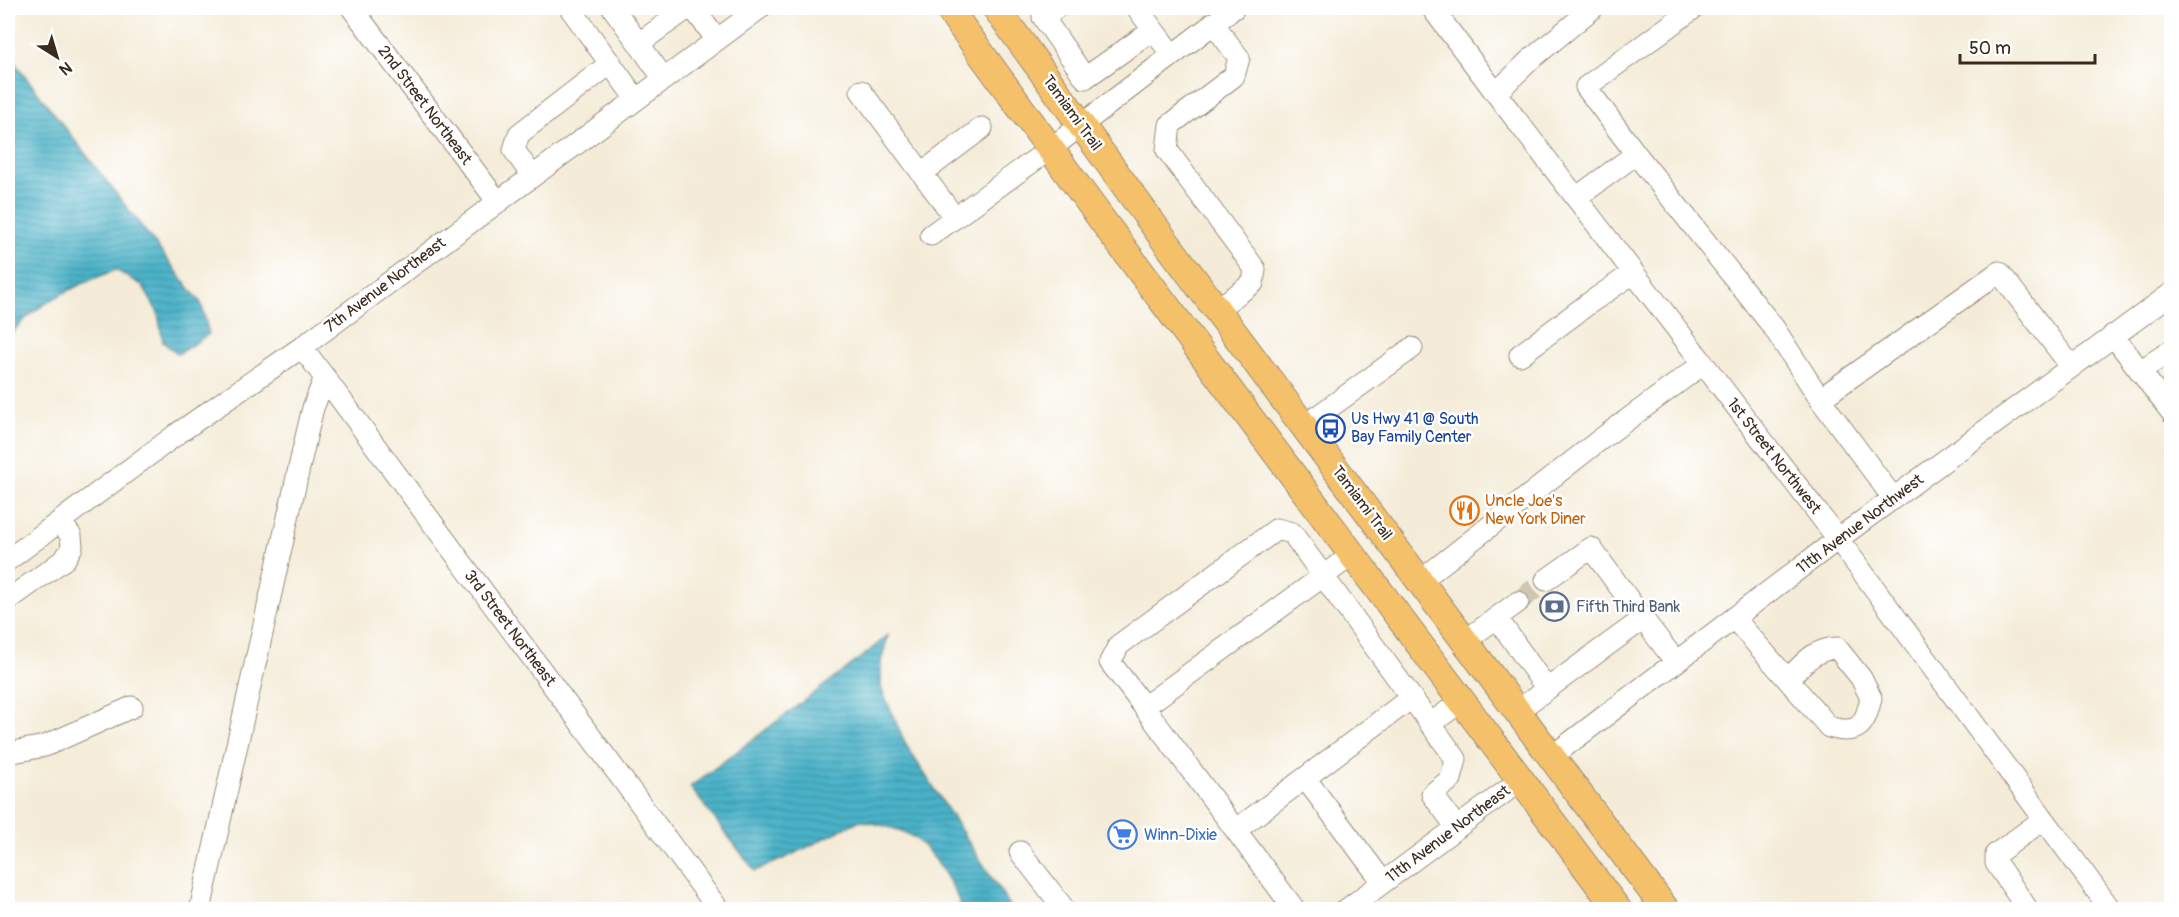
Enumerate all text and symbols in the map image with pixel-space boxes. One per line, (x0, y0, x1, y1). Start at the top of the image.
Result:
north arrow (27, 27, 87, 87)
scale bar (1960, 27, 2095, 65)
text: 50 m (1969, 37, 2011, 60)
street label: 2nd Street Northeast (374, 41, 477, 169)
text: N (55, 57, 76, 80)
street label: Tamiami Trail (1038, 71, 1106, 155)
street label: 7th Avenue Northeast (320, 233, 450, 337)
street label: 1st Street Northwest (1723, 394, 1826, 518)
place label: Us Hwy 41 @ South Bay Family Center (1351, 409, 1479, 447)
bus stop icon: Us Hwy 41 @ South Bay Family Center (1314, 412, 1346, 444)
street label: Tamiami Trail (1327, 462, 1397, 544)
street label: 11th Avenue Northwest (1793, 469, 1928, 578)
place label: Uncle Joe's New York Diner (1485, 491, 1586, 529)
restaurant icon: Uncle Joe's New York Diner (1448, 494, 1480, 526)
street label: 3rd Street Northeast (460, 566, 561, 691)
bank icon: Fifth Third Bank (1539, 591, 1571, 623)
place label: Fifth Third Bank (1576, 597, 1681, 617)
street label: 11th Avenue Northeast (1382, 780, 1515, 887)
supermarket icon: Winn-Dixie (1107, 819, 1139, 851)
place label: Winn-Dixie (1144, 825, 1217, 845)

